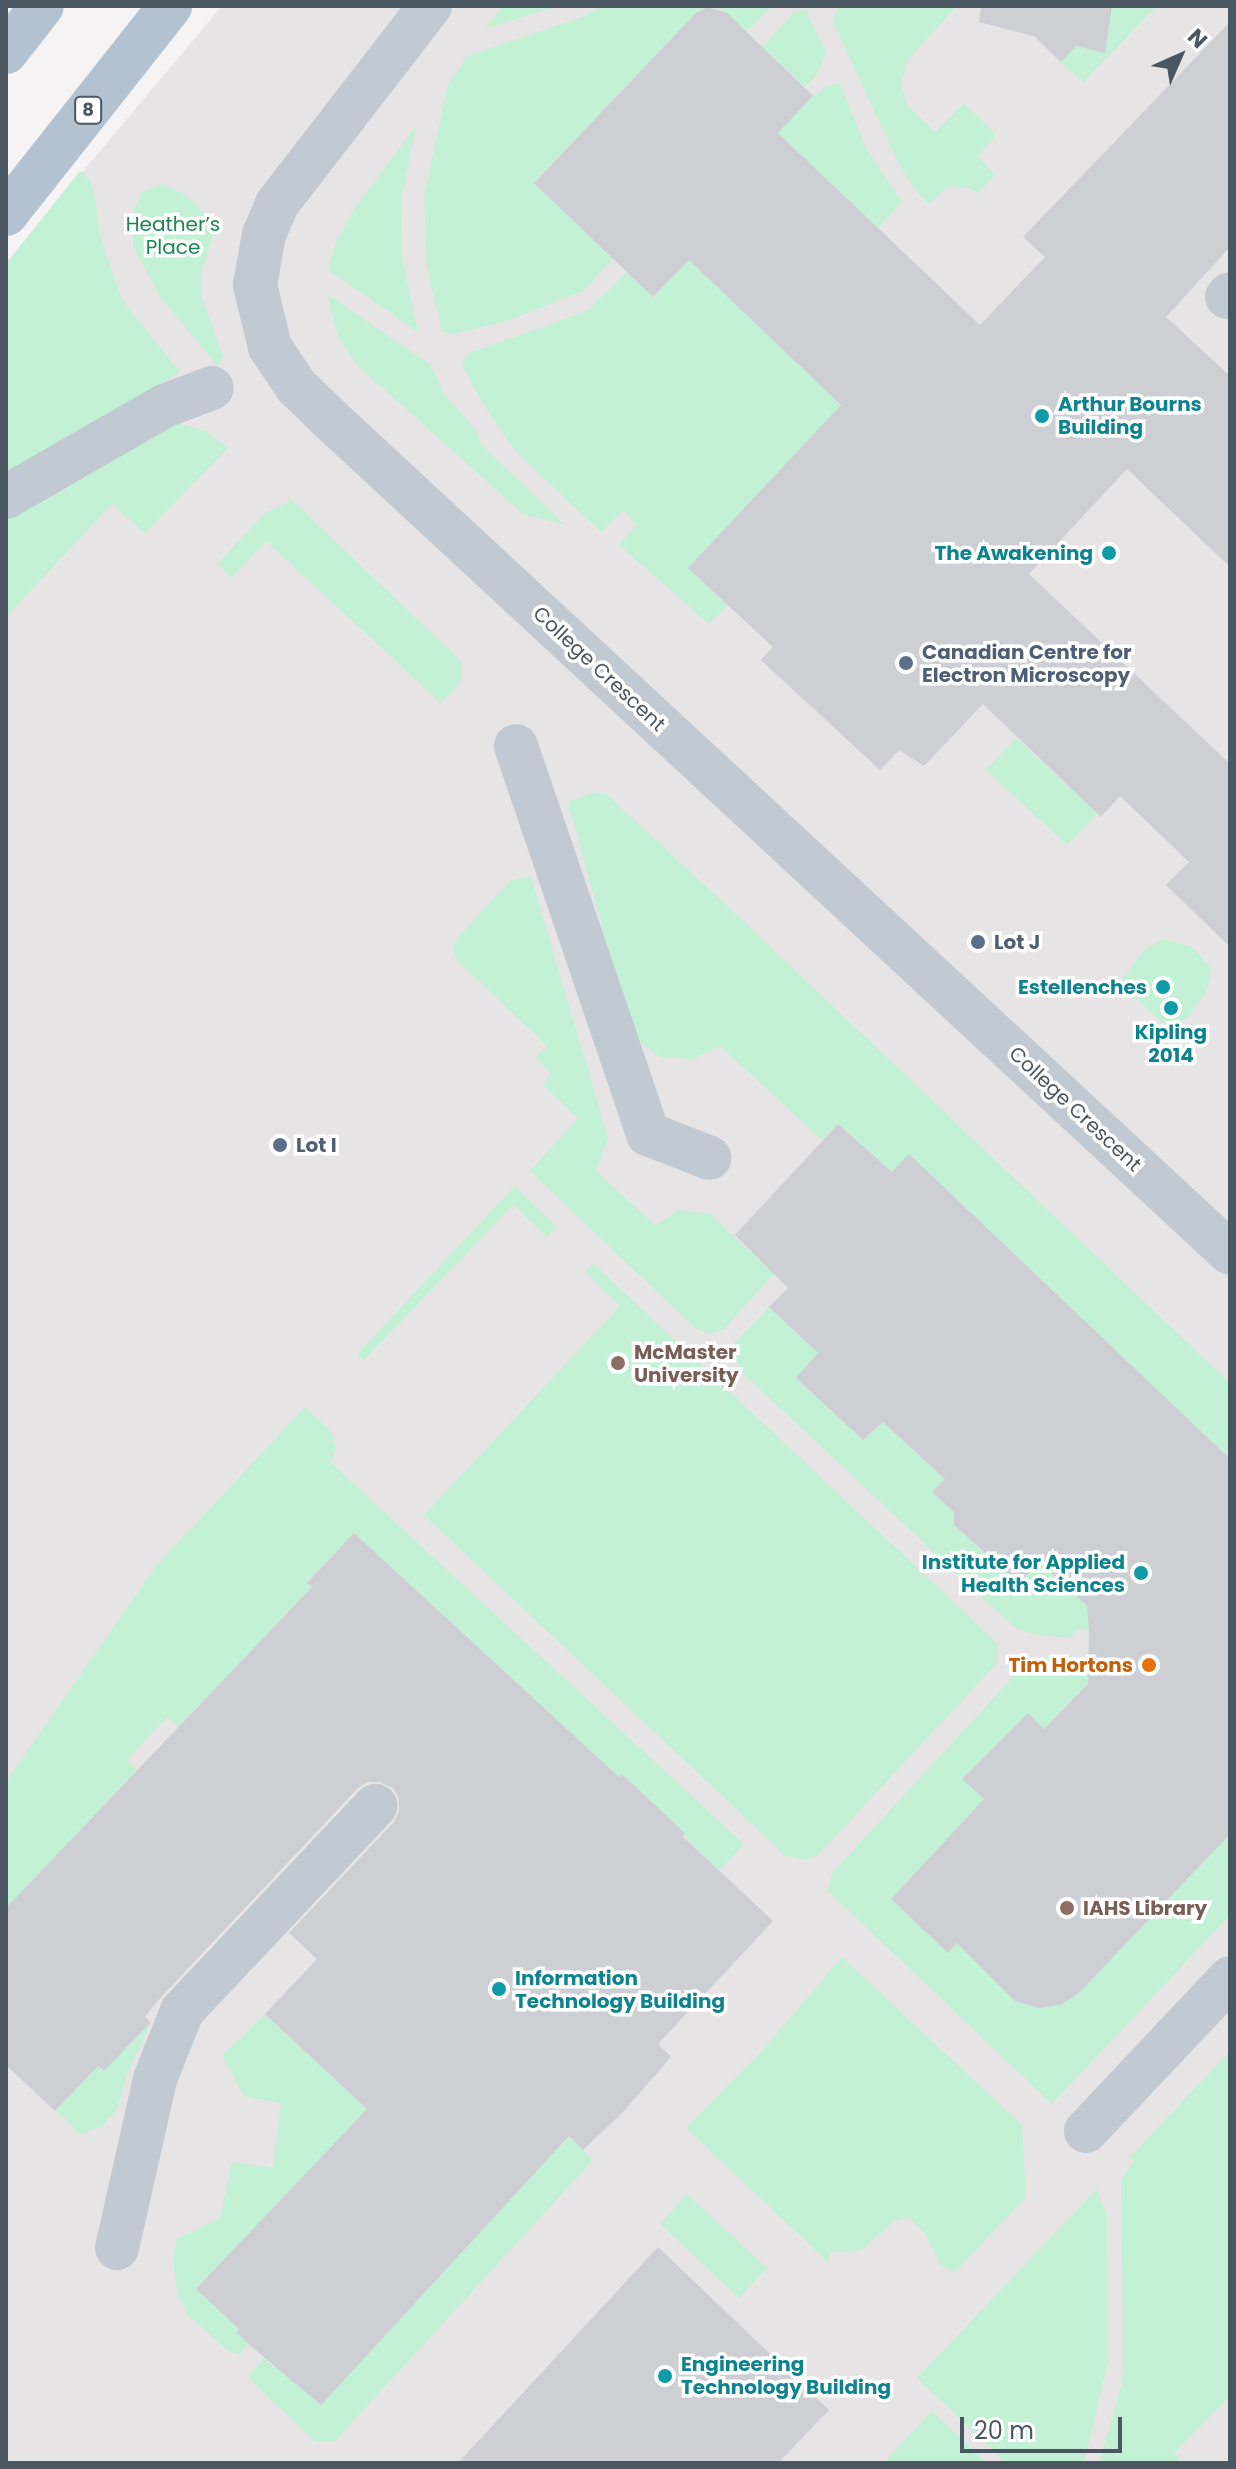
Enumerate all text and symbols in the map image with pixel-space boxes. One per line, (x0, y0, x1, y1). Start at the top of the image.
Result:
north arrow (1140, 16, 1220, 96)
text: N (1181, 22, 1214, 55)
road number: 8 (74, 96, 102, 124)
park label: Heather’s Place (126, 212, 220, 259)
place label: Arthur Bourns Building (1058, 392, 1202, 439)
marker: Arthur Bourns Building (1033, 407, 1051, 425)
place label: The Awakening (934, 541, 1093, 565)
marker: The Awakening (1100, 544, 1118, 562)
street label: College Crescent (528, 602, 670, 736)
place label: Canadian Centre for Electron Microscopy (922, 640, 1131, 687)
marker: Canadian Centre for Electron Microscopy (897, 654, 915, 672)
place label: Lot J (994, 930, 1040, 954)
marker: Lot J (969, 933, 987, 951)
place label: Estellenches (1018, 975, 1147, 999)
marker: Estellenches (1154, 978, 1172, 996)
marker: Kipling 2014 (1162, 999, 1180, 1017)
place label: Kipling 2014 (1135, 1020, 1207, 1067)
street label: College Crescent (1004, 1042, 1146, 1176)
place label: Lot I (296, 1133, 337, 1157)
marker: Lot I (271, 1136, 289, 1154)
place label: McMaster University (634, 1340, 739, 1387)
marker: McMaster University (609, 1354, 627, 1372)
place label: Institute for Applied Health Sciences (922, 1550, 1125, 1597)
marker: Institute for Applied Health Sciences (1132, 1564, 1150, 1582)
place label: Tim Hortons (1008, 1653, 1133, 1677)
marker: Tim Hortons (1140, 1656, 1158, 1674)
place label: IAHS Library (1083, 1896, 1207, 1920)
marker: IAHS Library (1058, 1899, 1076, 1917)
place label: Information Technology Building (515, 1966, 725, 2013)
marker: Information Technology Building (490, 1980, 508, 1998)
place label: Engineering Technology Building (681, 2352, 891, 2399)
marker: Engineering Technology Building (656, 2367, 674, 2385)
scale bar (964, 2401, 1126, 2451)
text: 20 m (974, 2414, 1034, 2447)

